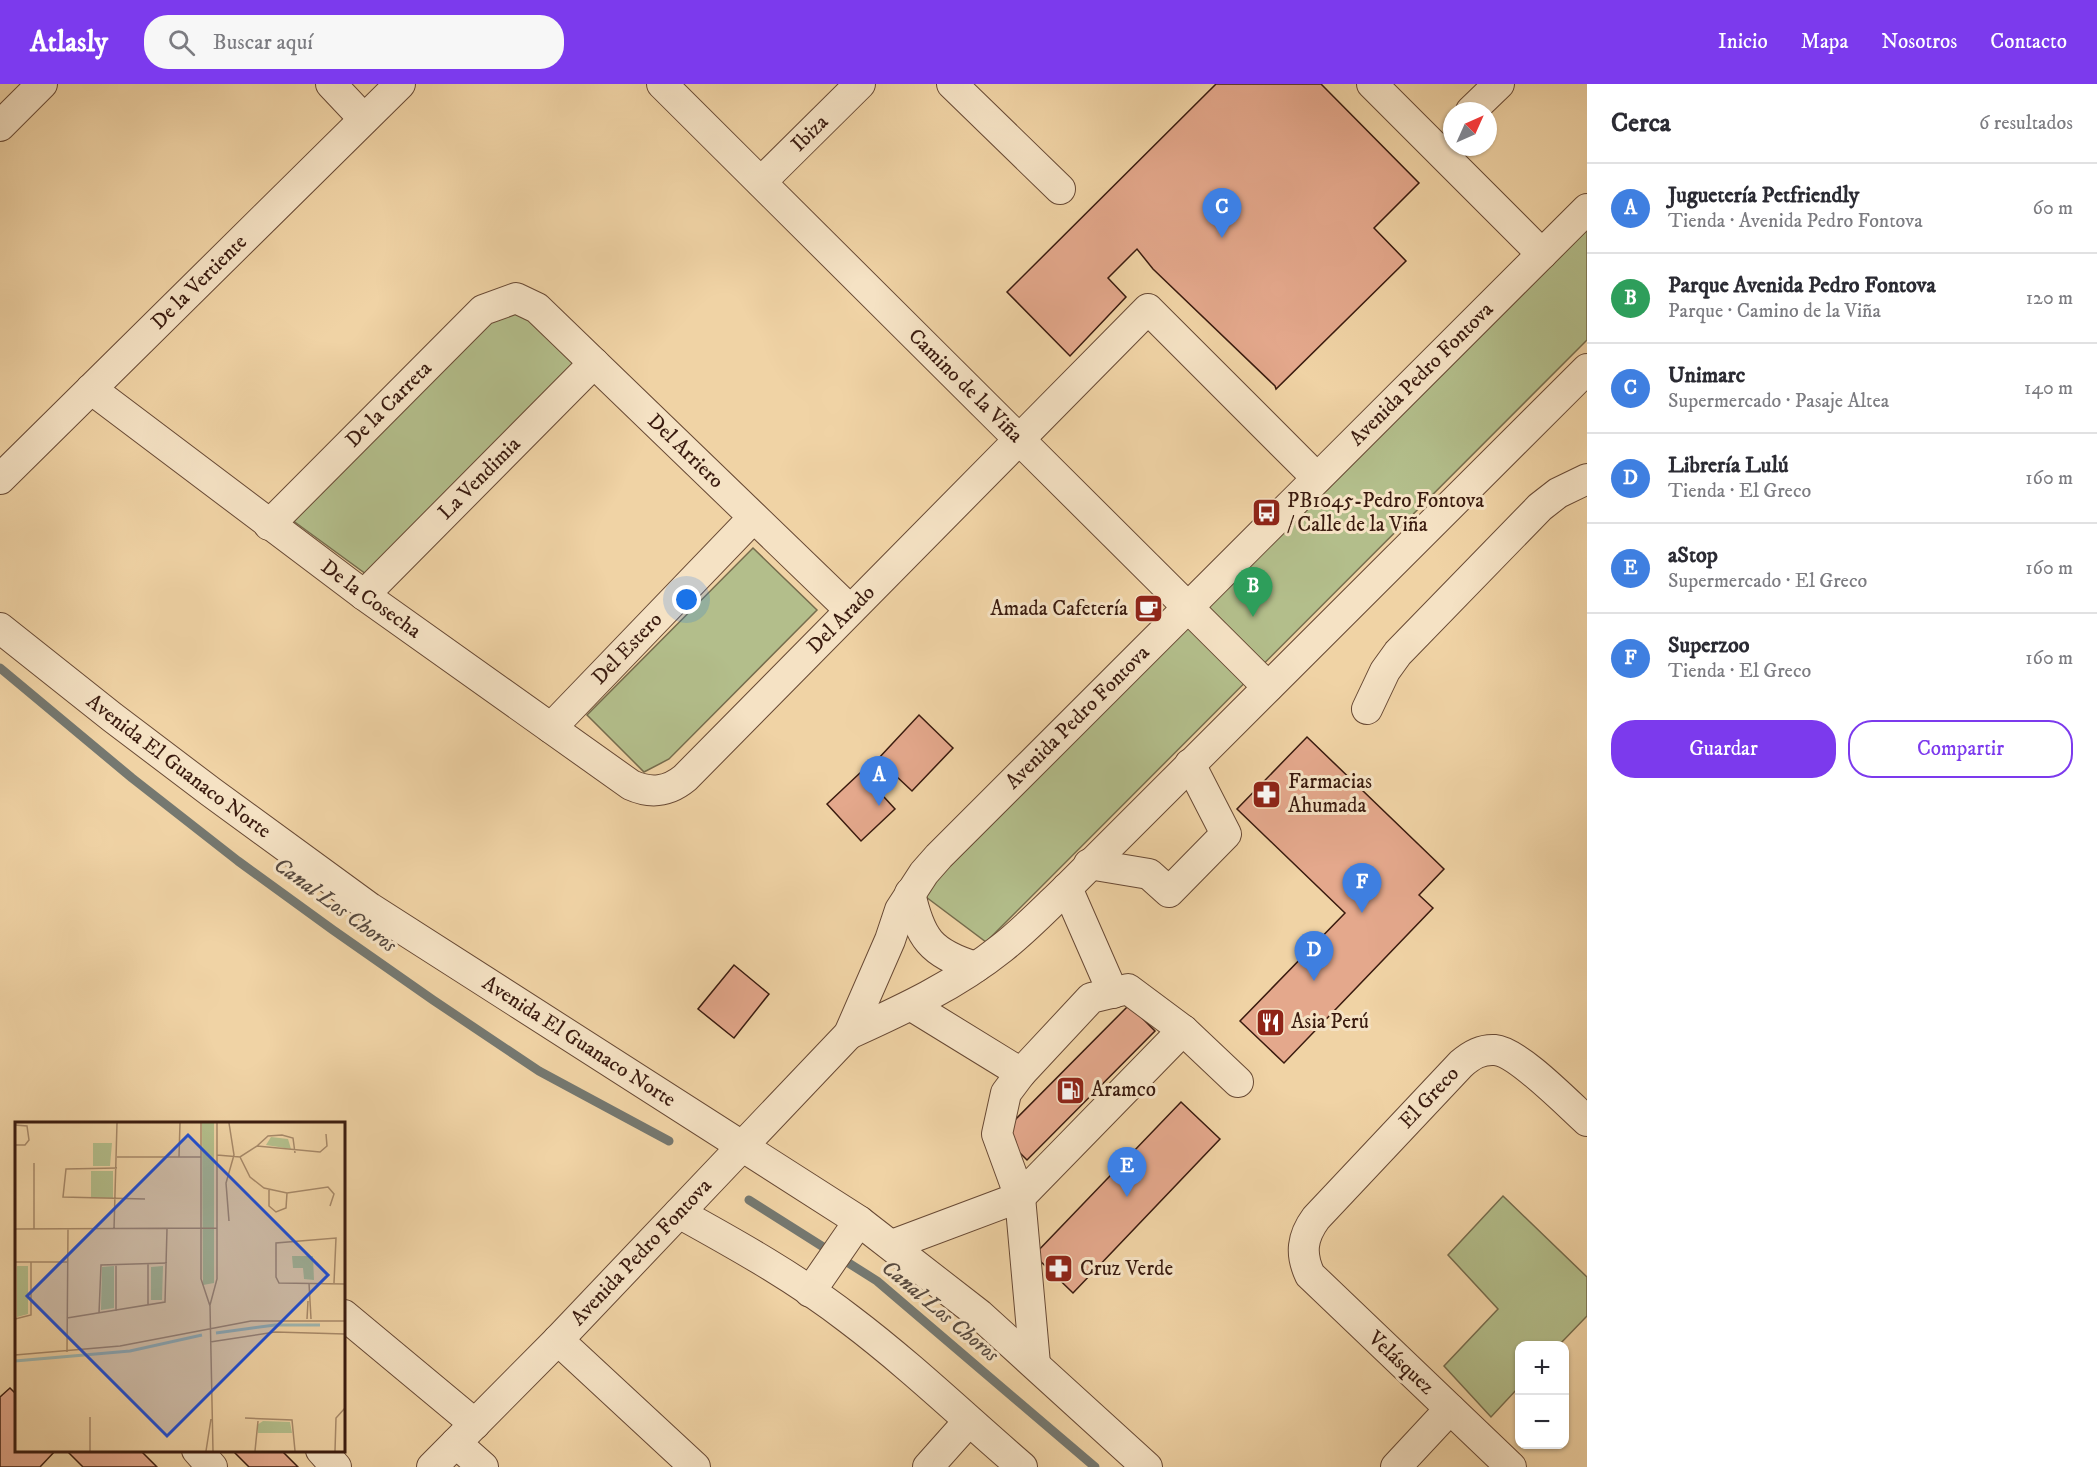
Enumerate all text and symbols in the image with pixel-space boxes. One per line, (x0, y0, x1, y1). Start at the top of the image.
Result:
search box (144, 15, 564, 69)
text: Atlasly (30, 25, 108, 60)
icon: search (165, 26, 198, 59)
text: Buscar aquí (213, 29, 313, 56)
text: Inicio (1718, 29, 1768, 55)
text: Mapa (1801, 29, 1848, 55)
text: Nosotros (1881, 29, 1957, 55)
text: Contacto (1990, 29, 2067, 55)
north arrow (1443, 102, 1497, 156)
text: Cerca (1611, 107, 1671, 140)
street label: Ibiza (786, 109, 834, 157)
text: 6 resultados (1979, 111, 2073, 136)
text: Juguetería Petfriendly (1668, 182, 1859, 209)
pin: C (1202, 188, 1242, 238)
text: A (1624, 196, 1637, 221)
text: 60 m (2033, 196, 2073, 221)
text: Tienda · Avenida Pedro Fontova (1668, 209, 1923, 234)
street label: De la Vertiente (146, 229, 253, 335)
text: Parque Avenida Pedro Fontova (1668, 272, 1936, 299)
text: B (1624, 286, 1637, 311)
text: 120 m (2026, 286, 2073, 311)
street label: Avenida Pedro Fontova (1344, 297, 1499, 452)
text: Parque · Camino de la Viña (1668, 299, 1881, 324)
street label: Camino de la Viña (902, 323, 1028, 449)
street label: De la Carreta (340, 356, 438, 453)
text: Unimarc (1668, 362, 1745, 389)
text: C (1624, 376, 1637, 401)
text: 140 m (2024, 376, 2073, 401)
text: Supermercado · Pasaje Altea (1668, 389, 1889, 414)
street label: Del Arriero (642, 408, 729, 494)
street label: La Vendimia (433, 432, 526, 525)
text: Librería Lulú (1668, 452, 1789, 479)
text: D (1623, 466, 1638, 491)
text: 160 m (2025, 466, 2073, 491)
text: Tienda · El Greco (1668, 479, 1811, 504)
place label: PB1045-Pedro Fontova / Calle de la Viña (1287, 488, 1484, 538)
bus stop icon: PB1045-Pedro Fontova / Calle de la Viña (1250, 497, 1282, 529)
text: aStop (1668, 542, 1718, 569)
street label: De la Cosecha (316, 554, 426, 644)
text: E (1623, 556, 1638, 581)
text: 160 m (2025, 556, 2073, 581)
pin: B (1234, 568, 1272, 617)
text: Supermercado · El Greco (1668, 569, 1867, 594)
street label: Del Arado (802, 580, 881, 659)
your location (672, 585, 701, 614)
cafe icon: Amada Cafetería (1133, 593, 1165, 625)
place label: Amada Cafetería (990, 596, 1128, 622)
street label: Del Estero (586, 607, 668, 690)
text: Superzoo (1668, 632, 1749, 659)
street label: Avenida Pedro Fontova (1000, 640, 1155, 795)
text: F (1624, 646, 1637, 671)
text: 160 m (2025, 646, 2073, 671)
text: Tienda · El Greco (1668, 659, 1811, 684)
street label: Avenida El Guanaco Norte (81, 689, 276, 845)
button: Guardar (1611, 720, 1836, 778)
button: Compartir (1848, 720, 2073, 778)
pin: A (860, 756, 898, 806)
place label: Farmacias Ahumada (1288, 769, 1372, 819)
pharmacy icon: Farmacias Ahumada (1251, 778, 1283, 810)
water label: Canal Los Choros (268, 851, 403, 959)
pin: F (1342, 864, 1382, 913)
pin: D (1294, 932, 1334, 981)
street label: Avenida El Guanaco Norte (477, 970, 681, 1113)
restaurant icon: Asia Perú (1254, 1006, 1286, 1038)
place label: Asia Perú (1291, 1009, 1369, 1035)
street label: El Greco (1394, 1061, 1465, 1134)
fuel station icon: Aramco (1054, 1074, 1086, 1106)
place label: Aramco (1091, 1077, 1156, 1103)
inset map (15, 1122, 345, 1452)
pin: E (1108, 1148, 1146, 1197)
street label: Avenida Pedro Fontova (565, 1173, 718, 1331)
pharmacy icon: Cruz Verde (1043, 1253, 1075, 1285)
water label: Canal Los Choros (876, 1254, 1005, 1369)
place label: Cruz Verde (1080, 1256, 1174, 1282)
street label: Velásquez (1362, 1325, 1440, 1400)
map controls (1515, 1341, 1569, 1449)
button: + (1515, 1341, 1569, 1395)
button: − (1515, 1395, 1569, 1449)

